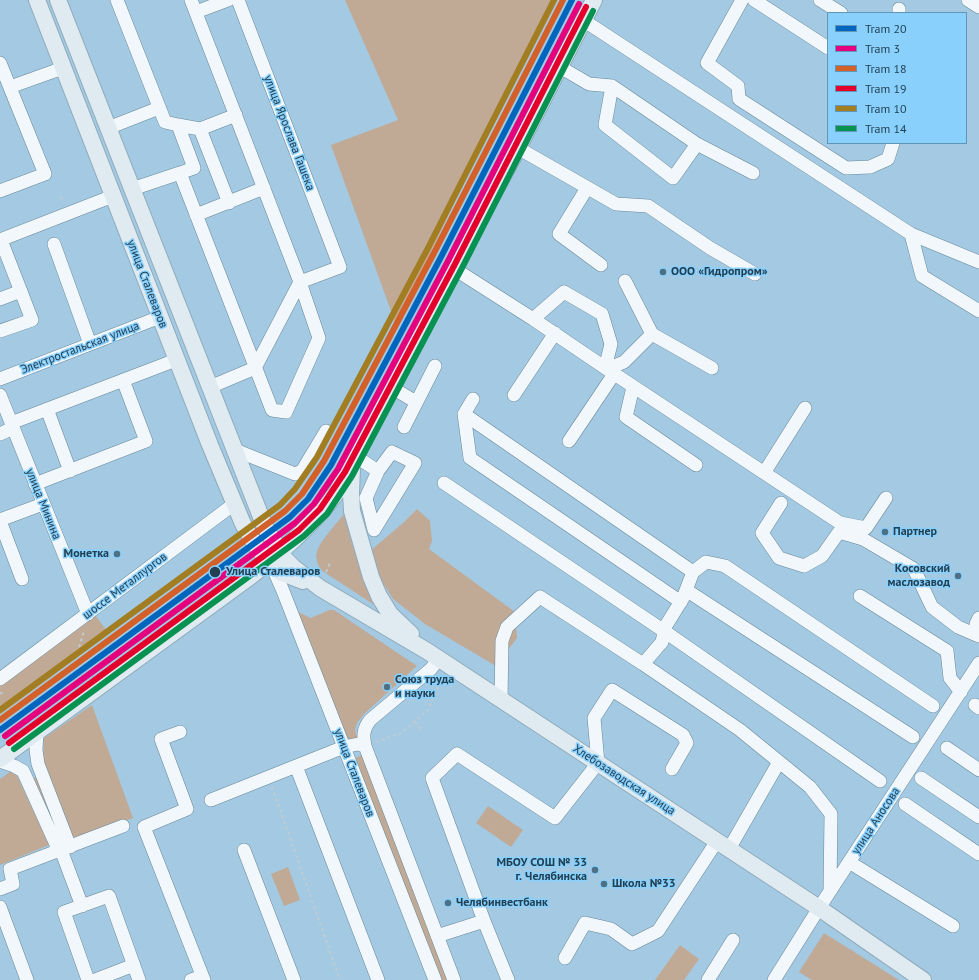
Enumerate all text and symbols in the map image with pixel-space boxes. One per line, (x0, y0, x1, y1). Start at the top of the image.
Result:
legend (827, 12, 967, 144)
text: Tram 20 (865, 21, 906, 36)
text: Tram 3 (865, 41, 900, 56)
text: Tram 18 (865, 61, 906, 76)
street label: улица Ярослава Гашека (260, 73, 318, 193)
text: Tram 19 (865, 81, 906, 96)
text: Tram 10 (865, 101, 906, 116)
text: Tram 14 (865, 121, 906, 136)
street label: улица Сталеваров (124, 238, 170, 330)
place label: ООО «Гидропром» (671, 265, 768, 279)
marker: ООО «Гидропром» (658, 267, 668, 277)
street label: Электростальская улица (19, 319, 141, 377)
street label: улица Минина (22, 466, 64, 542)
place label: Партнер (893, 525, 937, 539)
marker: Партнер (880, 527, 890, 537)
place label: Монетка (64, 547, 109, 561)
marker: Монетка (112, 549, 122, 559)
street label: шоссе Металлургов (80, 550, 170, 622)
place label: Косовский маслозавод (888, 562, 950, 590)
marker: Улица Сталеваров (208, 565, 222, 579)
place label: Улица Сталеваров (226, 565, 320, 579)
marker: Косовский маслозавод (953, 571, 963, 581)
place label: Союз труда и науки (395, 673, 454, 701)
marker: Союз труда и науки (382, 682, 392, 692)
street label: улица Сталеваров (331, 727, 377, 819)
street label: Хлебозаводская улица (570, 742, 678, 818)
street label: улица Аносова (849, 785, 903, 857)
place label: МБОУ СОШ № 33 г. Челябинска (496, 856, 587, 884)
marker: МБОУ СОШ № 33 г. Челябинска (590, 865, 600, 875)
place label: Школа №33 (612, 877, 676, 891)
marker: Школа №33 (599, 879, 609, 889)
place label: Челябинвестбанк (456, 896, 548, 910)
marker: Челябинвестбанк (443, 898, 453, 908)

